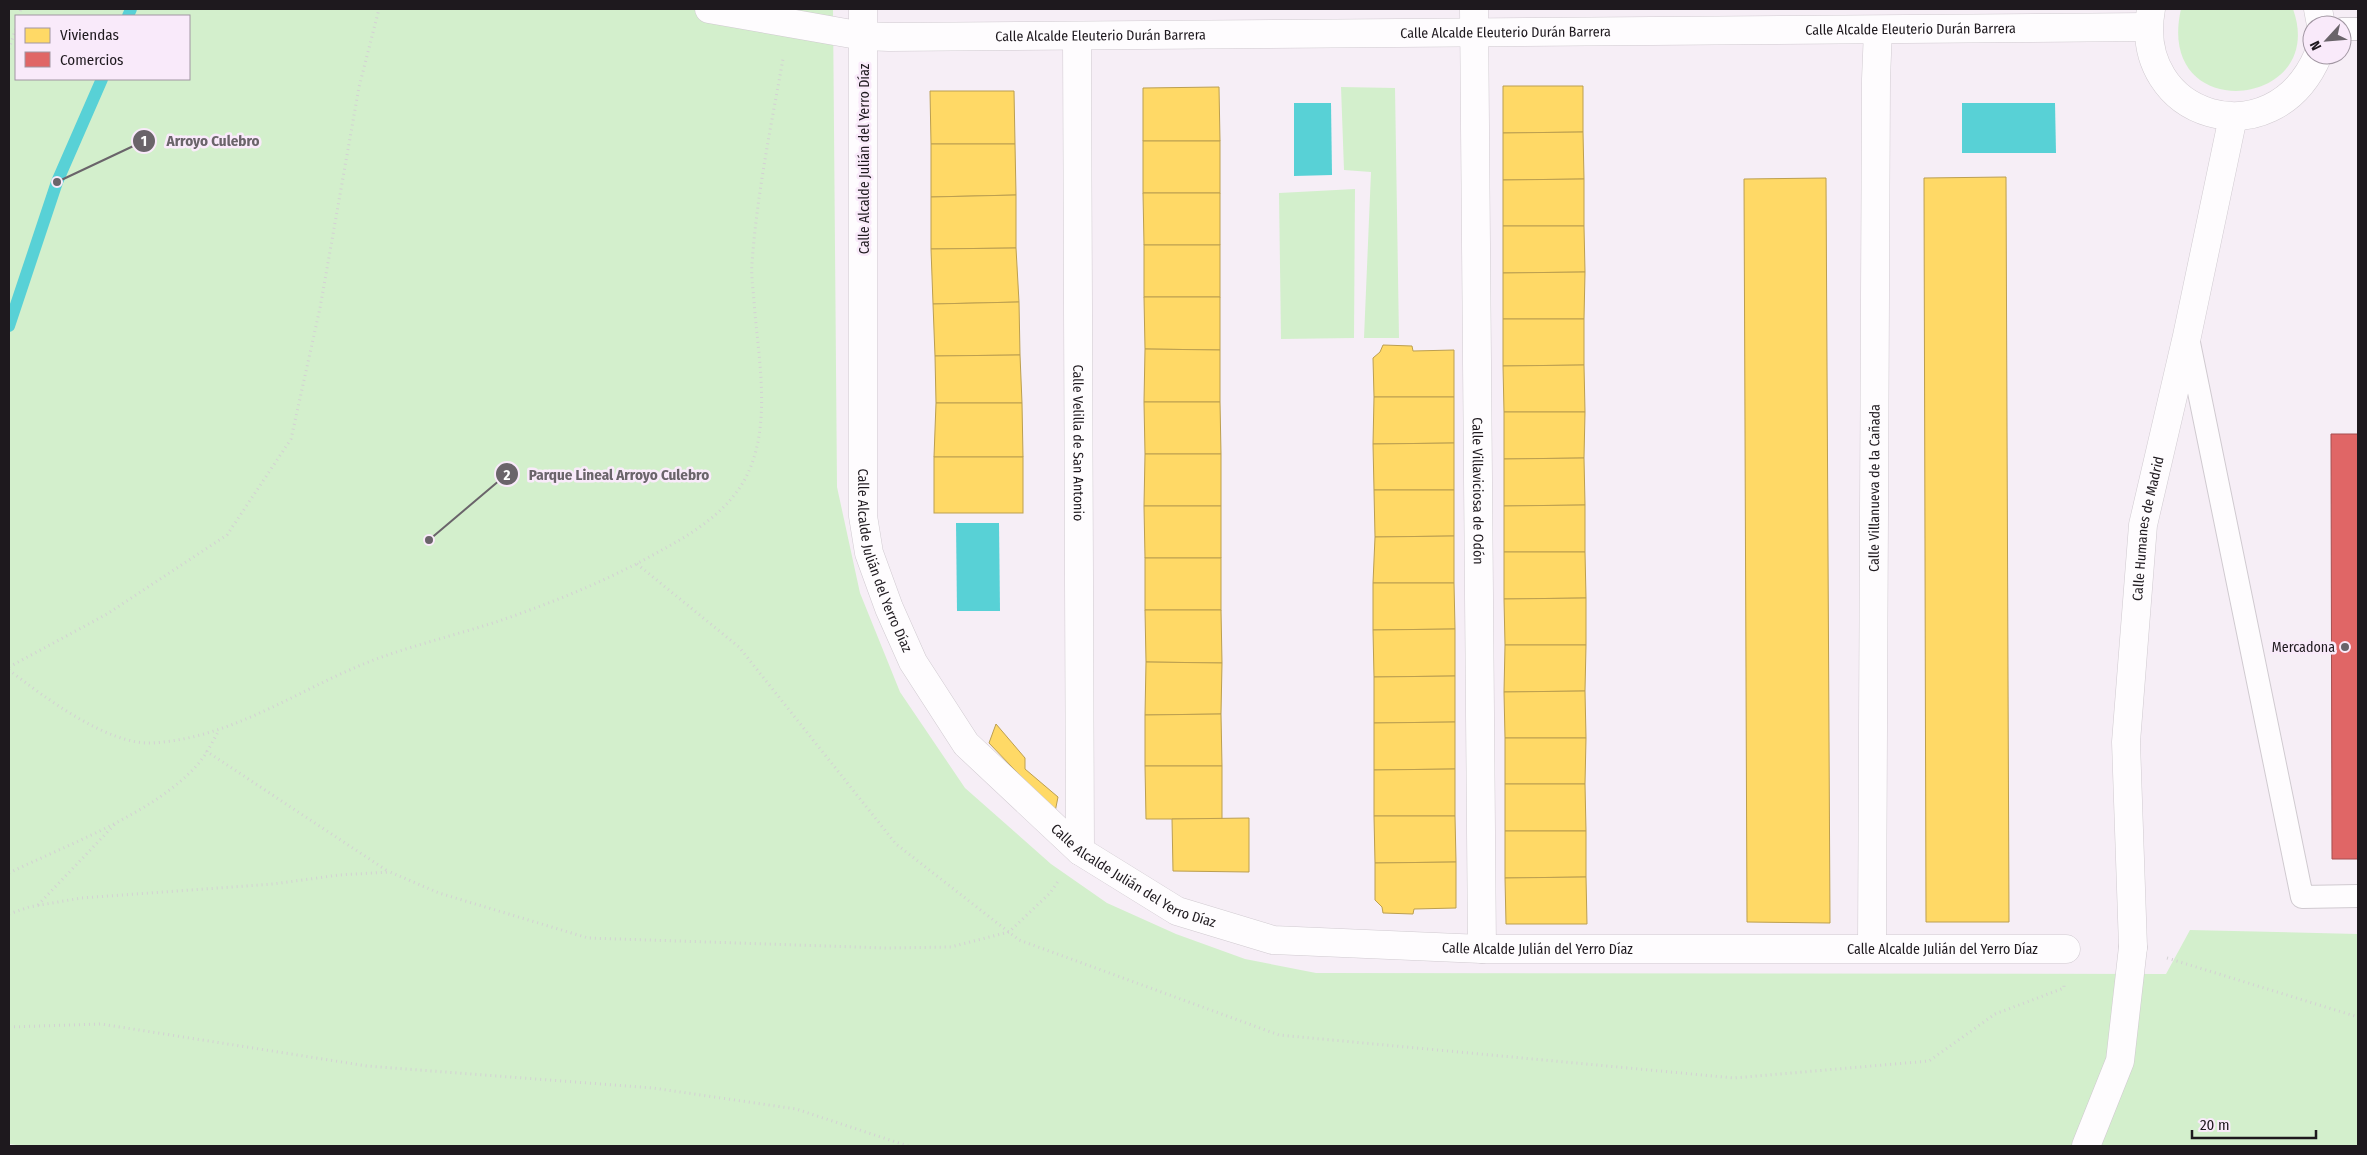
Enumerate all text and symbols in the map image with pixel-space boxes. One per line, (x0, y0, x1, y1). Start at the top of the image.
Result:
legend (15, 15, 190, 80)
north arrow (2302, 15, 2352, 65)
street label: Calle Alcalde Eleuterio Durán Barrera (1805, 20, 2016, 39)
street label: Calle Alcalde Eleuterio Durán Barrera (1400, 23, 1611, 42)
text: Viviendas (60, 26, 119, 44)
street label: Calle Alcalde Eleuterio Durán Barrera (995, 26, 1206, 45)
text: N (2306, 38, 2325, 53)
text: Comercios (60, 51, 123, 69)
street label: Calle Alcalde Julián del Yerro Díaz (856, 63, 873, 254)
callout: Arroyo Culebro (131, 126, 269, 156)
text: 1 (141, 132, 147, 150)
text: Arroyo Culebro (165, 132, 260, 150)
street label: Calle Velilla de San Antonio (1069, 365, 1087, 521)
street label: Calle Villanueva de la Cañada (1866, 404, 1884, 572)
street label: Calle Villaviciosa de Odón (1468, 417, 1487, 565)
street label: Calle Humanes de Madrid (2129, 455, 2168, 601)
callout: Parque Lineal Arroyo Culebro (494, 459, 719, 489)
text: 2 (503, 466, 511, 484)
text: Parque Lineal Arroyo Culebro (529, 466, 709, 484)
street label: Calle Alcalde Julián del Yerro Díaz (854, 469, 916, 655)
place label: Mercadona (2272, 639, 2335, 656)
marker: Mercadona (2339, 641, 2351, 653)
street label: Calle Alcalde Julián del Yerro Díaz (1047, 820, 1218, 931)
street label: Calle Alcalde Julián del Yerro Díaz (1442, 939, 1633, 958)
street label: Calle Alcalde Julián del Yerro Díaz (1847, 941, 2038, 958)
scale bar (2192, 1108, 2316, 1140)
text: 20 m (2200, 1116, 2230, 1134)

